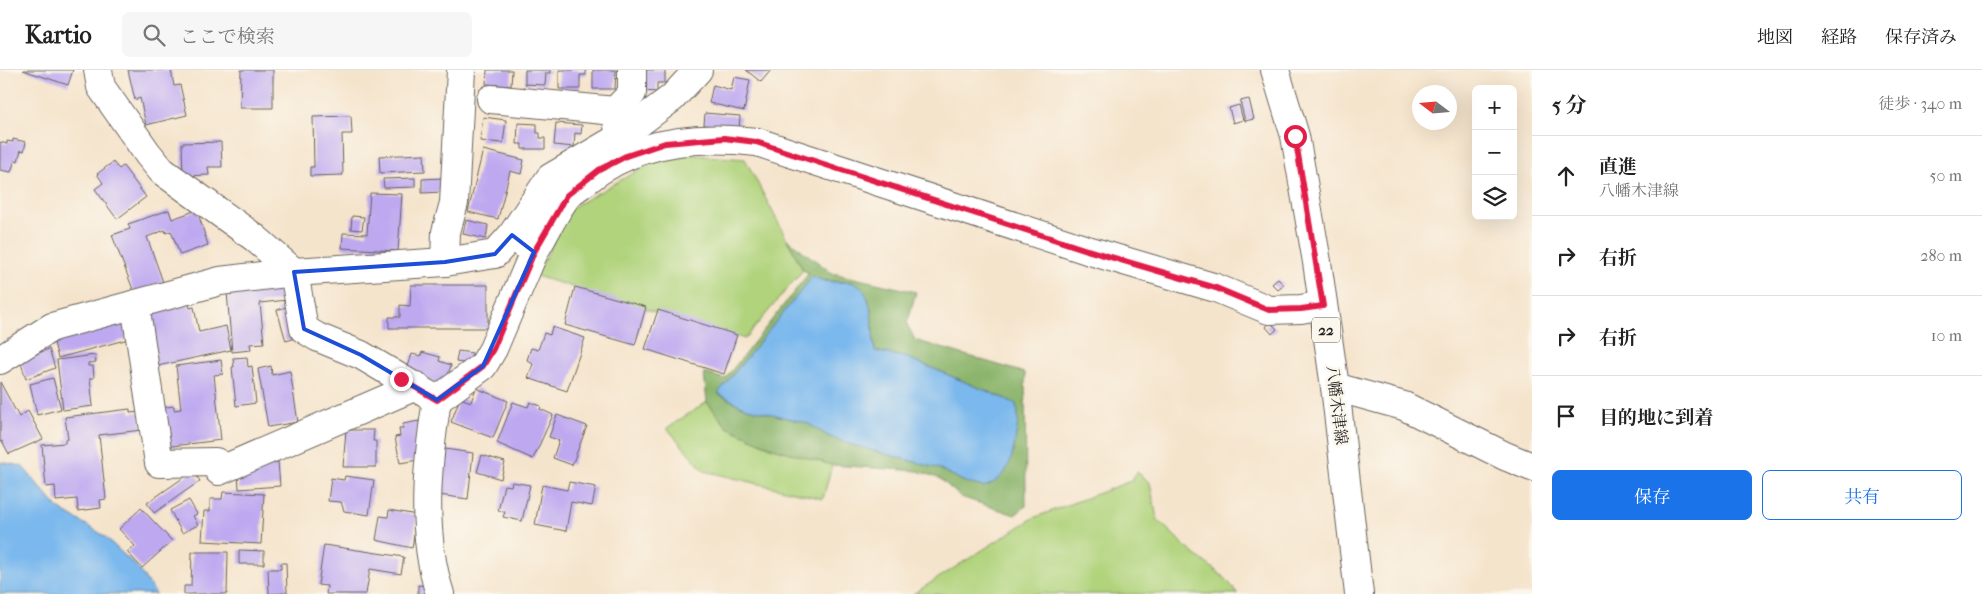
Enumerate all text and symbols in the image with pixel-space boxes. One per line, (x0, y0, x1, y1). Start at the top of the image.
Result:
search box (122, 12, 472, 57)
text: Kartio (25, 21, 92, 49)
icon: search (140, 21, 168, 49)
text: ここで検索 (180, 26, 275, 48)
text: 地図 (1757, 27, 1793, 48)
text: 経路 (1821, 27, 1857, 48)
text: 保存済み (1885, 27, 1957, 48)
north arrow (1412, 85, 1457, 130)
map controls (1472, 85, 1517, 220)
button: + (1472, 85, 1517, 130)
text: 5 分 (1552, 93, 1587, 117)
text: 徒歩 · 340 m (1878, 94, 1962, 113)
route start (1284, 125, 1307, 148)
button: − (1472, 130, 1517, 175)
text: 直進 (1599, 156, 1637, 178)
icon: ahead (1552, 162, 1580, 190)
text: 50 m (1930, 166, 1962, 185)
button: layers (1472, 175, 1517, 220)
text: 八幡木津線 (1599, 181, 1679, 200)
icon: right (1552, 242, 1580, 270)
text: 280 m (1920, 246, 1962, 265)
text: 右折 (1599, 247, 1637, 269)
road number: 22 (1312, 318, 1340, 342)
icon: right (1552, 322, 1580, 350)
text: 10 m (1931, 326, 1962, 345)
text: 右折 (1599, 327, 1637, 349)
street label: 八幡木津線 (1323, 364, 1351, 446)
route end (390, 368, 413, 391)
icon: arrive (1552, 402, 1580, 430)
text: 目的地に到着 (1599, 407, 1713, 429)
button: 保存 (1552, 470, 1752, 520)
button: 共有 (1762, 470, 1962, 520)

